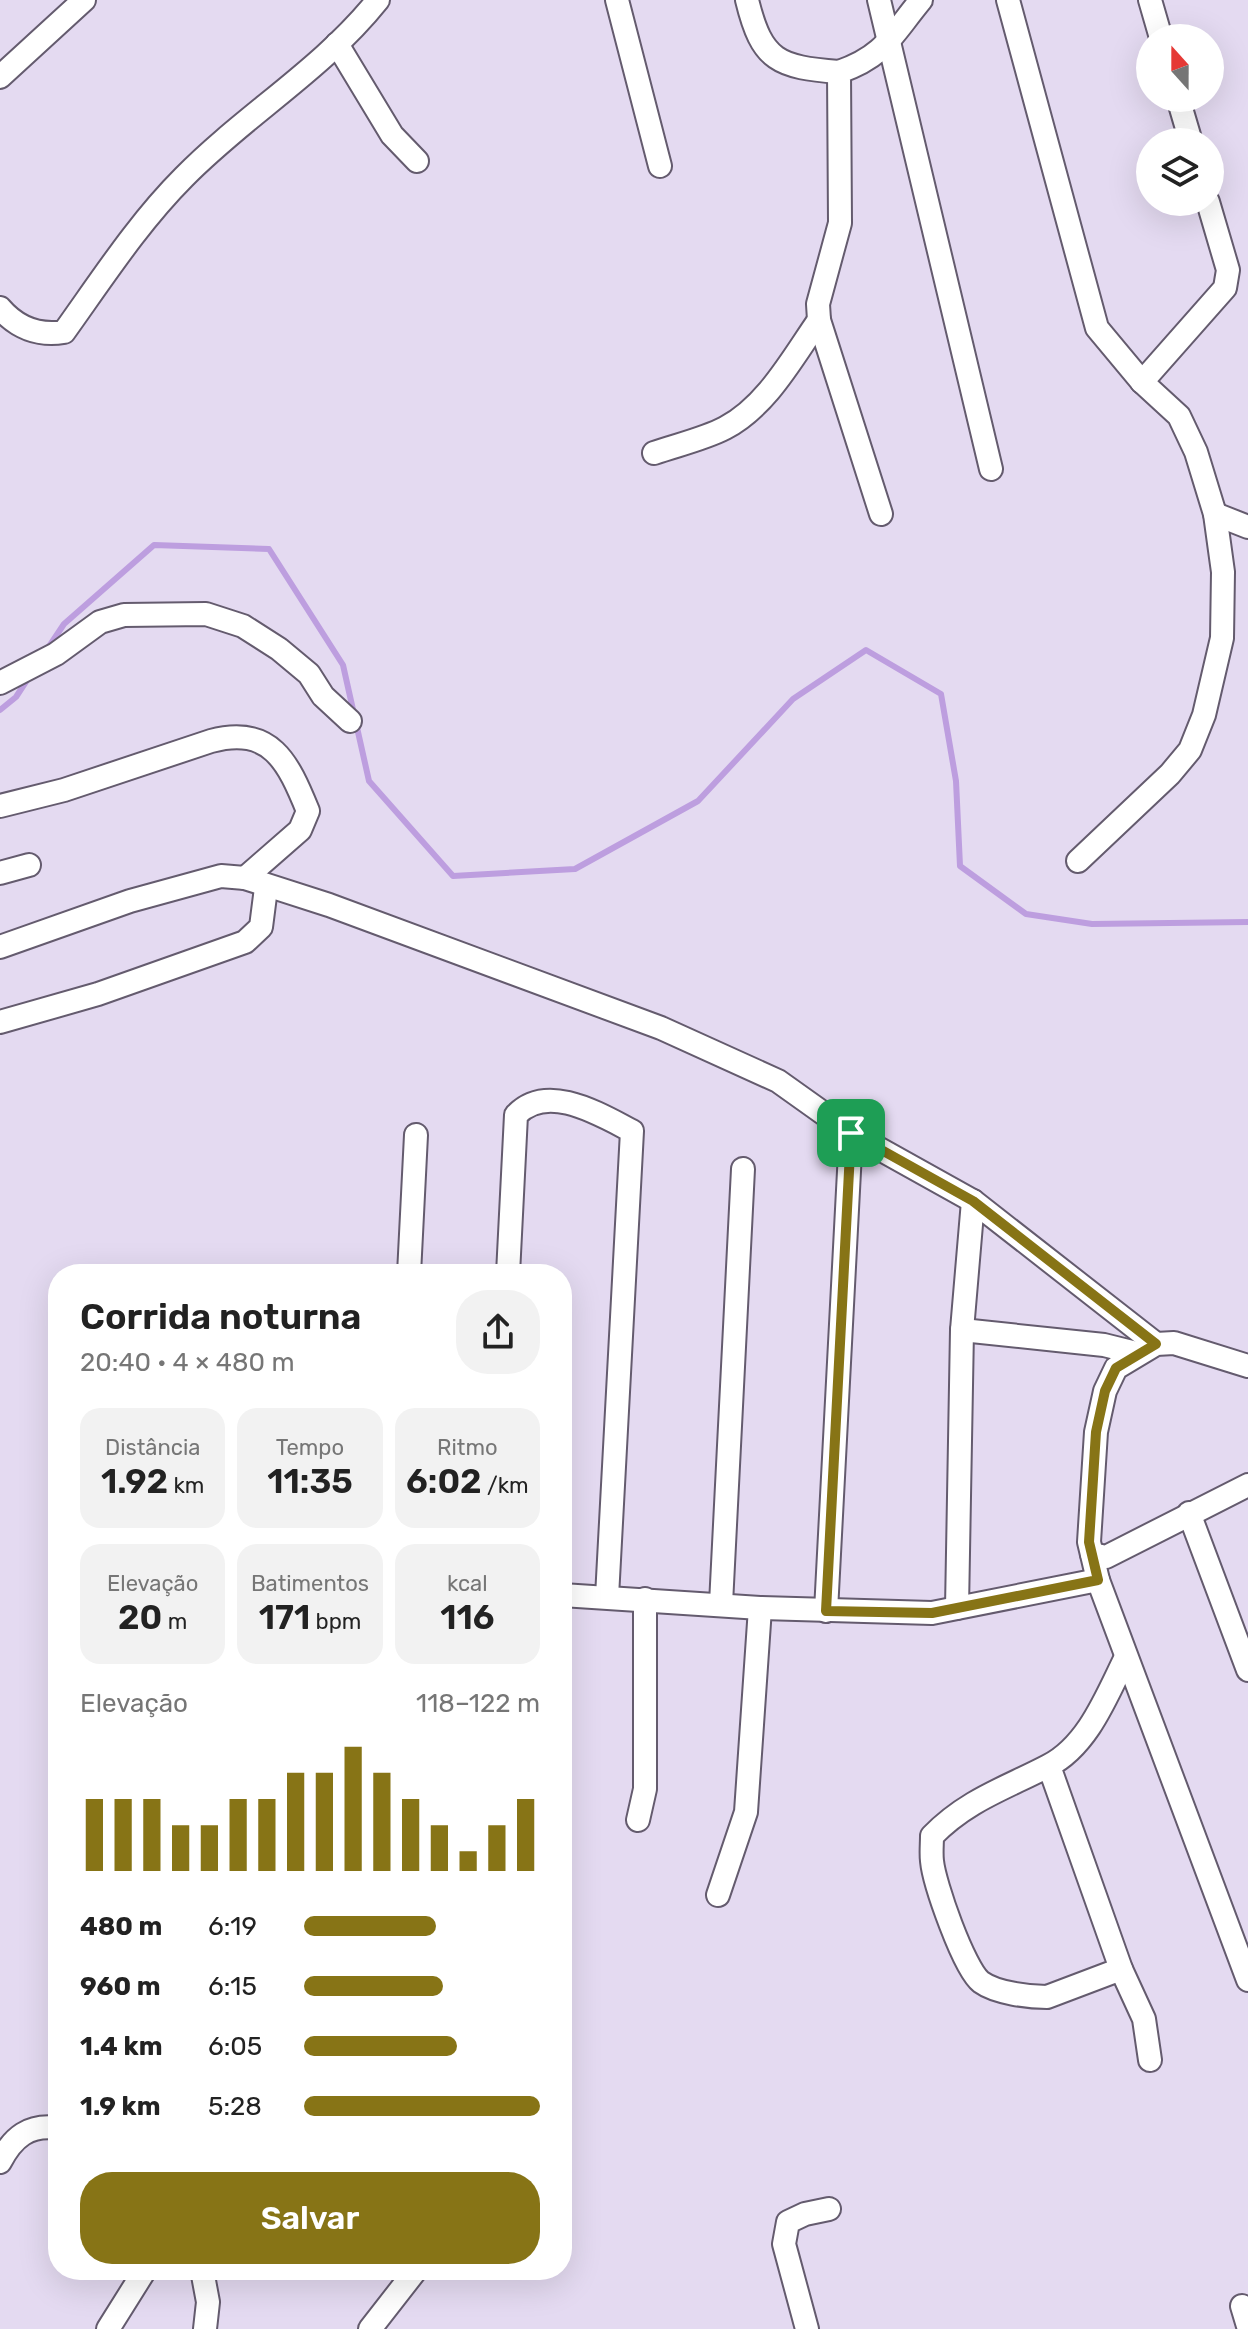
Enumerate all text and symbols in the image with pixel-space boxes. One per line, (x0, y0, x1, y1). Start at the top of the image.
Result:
north arrow (1136, 24, 1224, 112)
map controls (1136, 24, 1224, 216)
button: layers (1136, 128, 1224, 216)
pin (817, 1099, 885, 1167)
icon: arrive (829, 1111, 873, 1155)
button: share (456, 1290, 540, 1374)
text: Corrida noturna (80, 1295, 362, 1338)
text: 20:40 · 4 × 480 m (80, 1347, 295, 1378)
text: Distância (105, 1434, 200, 1461)
text: Tempo (276, 1434, 344, 1461)
text: Ritmo (437, 1434, 498, 1461)
text: 1.92 (101, 1461, 168, 1502)
text: 11:35 (267, 1461, 353, 1502)
text: 6:02 (406, 1461, 482, 1502)
text: km (168, 1472, 204, 1499)
text: /km (482, 1472, 529, 1499)
text: Elevação (107, 1570, 198, 1597)
text: Batimentos (251, 1570, 369, 1597)
text: kcal (447, 1570, 488, 1597)
text: 20 (118, 1597, 162, 1638)
text: 171 (259, 1597, 310, 1638)
text: 116 (440, 1597, 494, 1638)
text: m (162, 1608, 187, 1635)
text: bpm (310, 1608, 361, 1635)
text: Elevação (80, 1688, 188, 1719)
text: 118–122 m (416, 1688, 540, 1719)
text: 480 m (80, 1911, 162, 1942)
text: 6:19 (208, 1911, 257, 1942)
text: 960 m (80, 1971, 161, 2002)
text: 6:15 (208, 1971, 257, 2002)
text: 1.4 km (80, 2031, 162, 2062)
text: 6:05 (208, 2031, 262, 2062)
text: 1.9 km (80, 2091, 161, 2122)
text: 5:28 (208, 2091, 262, 2122)
button: Salvar (80, 2172, 540, 2264)

